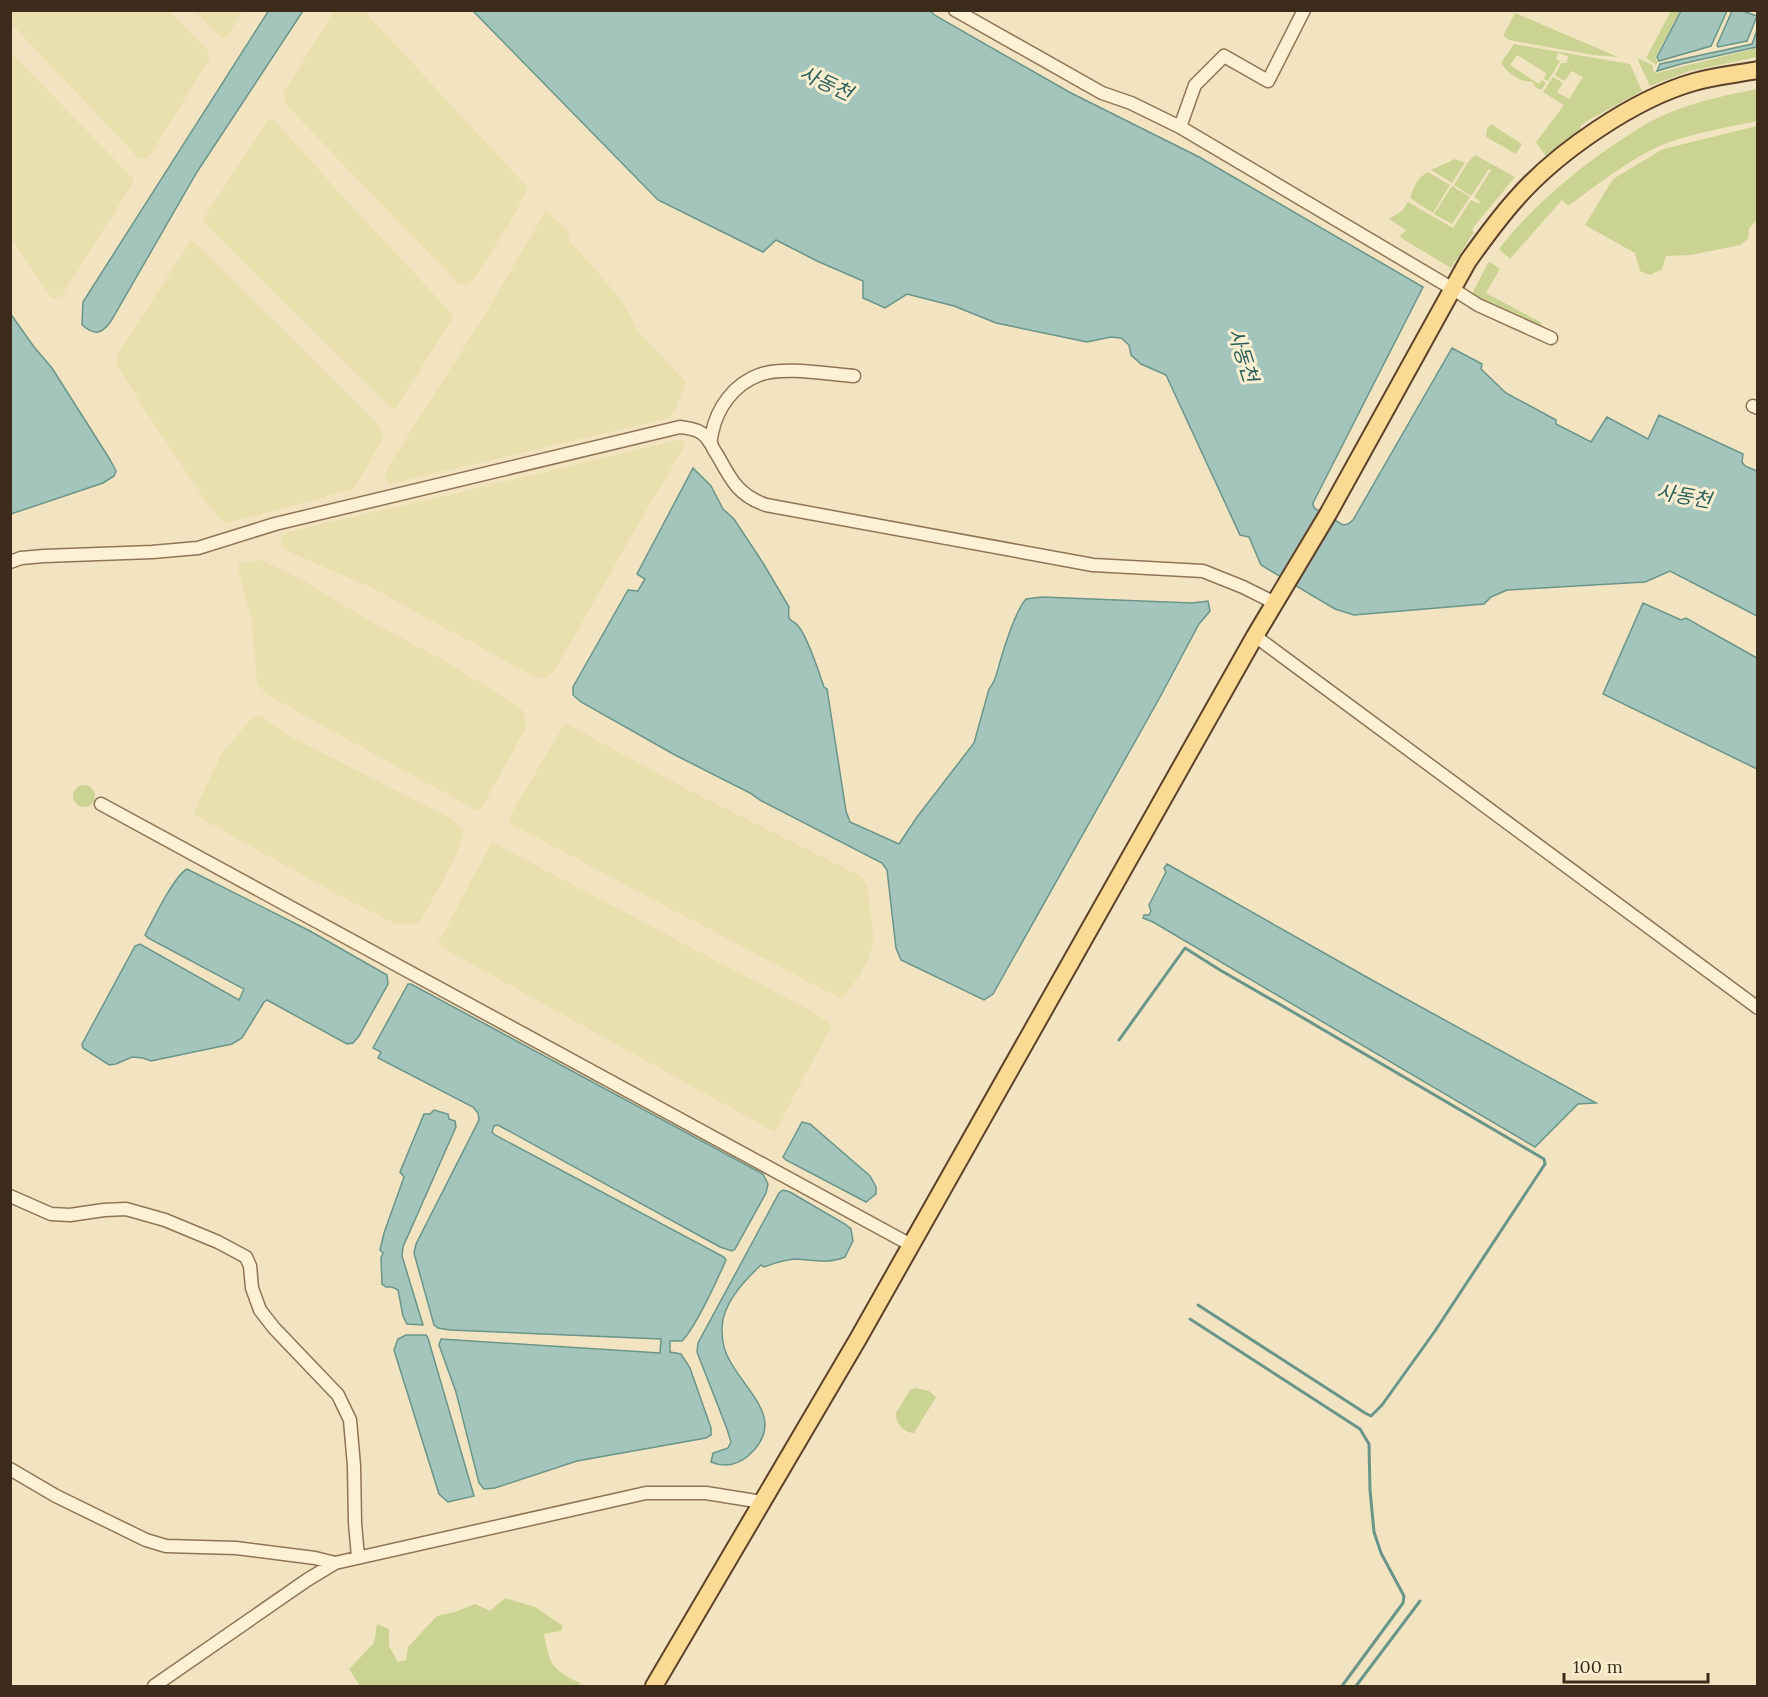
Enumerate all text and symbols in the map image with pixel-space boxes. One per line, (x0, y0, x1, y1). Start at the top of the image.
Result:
water label: 사동천 (796, 60, 859, 107)
water label: 사동천 (1223, 325, 1265, 387)
water label: 사동천 (1655, 478, 1716, 513)
scale bar (1564, 1646, 1708, 1684)
text: 100 m (1573, 1655, 1623, 1678)

